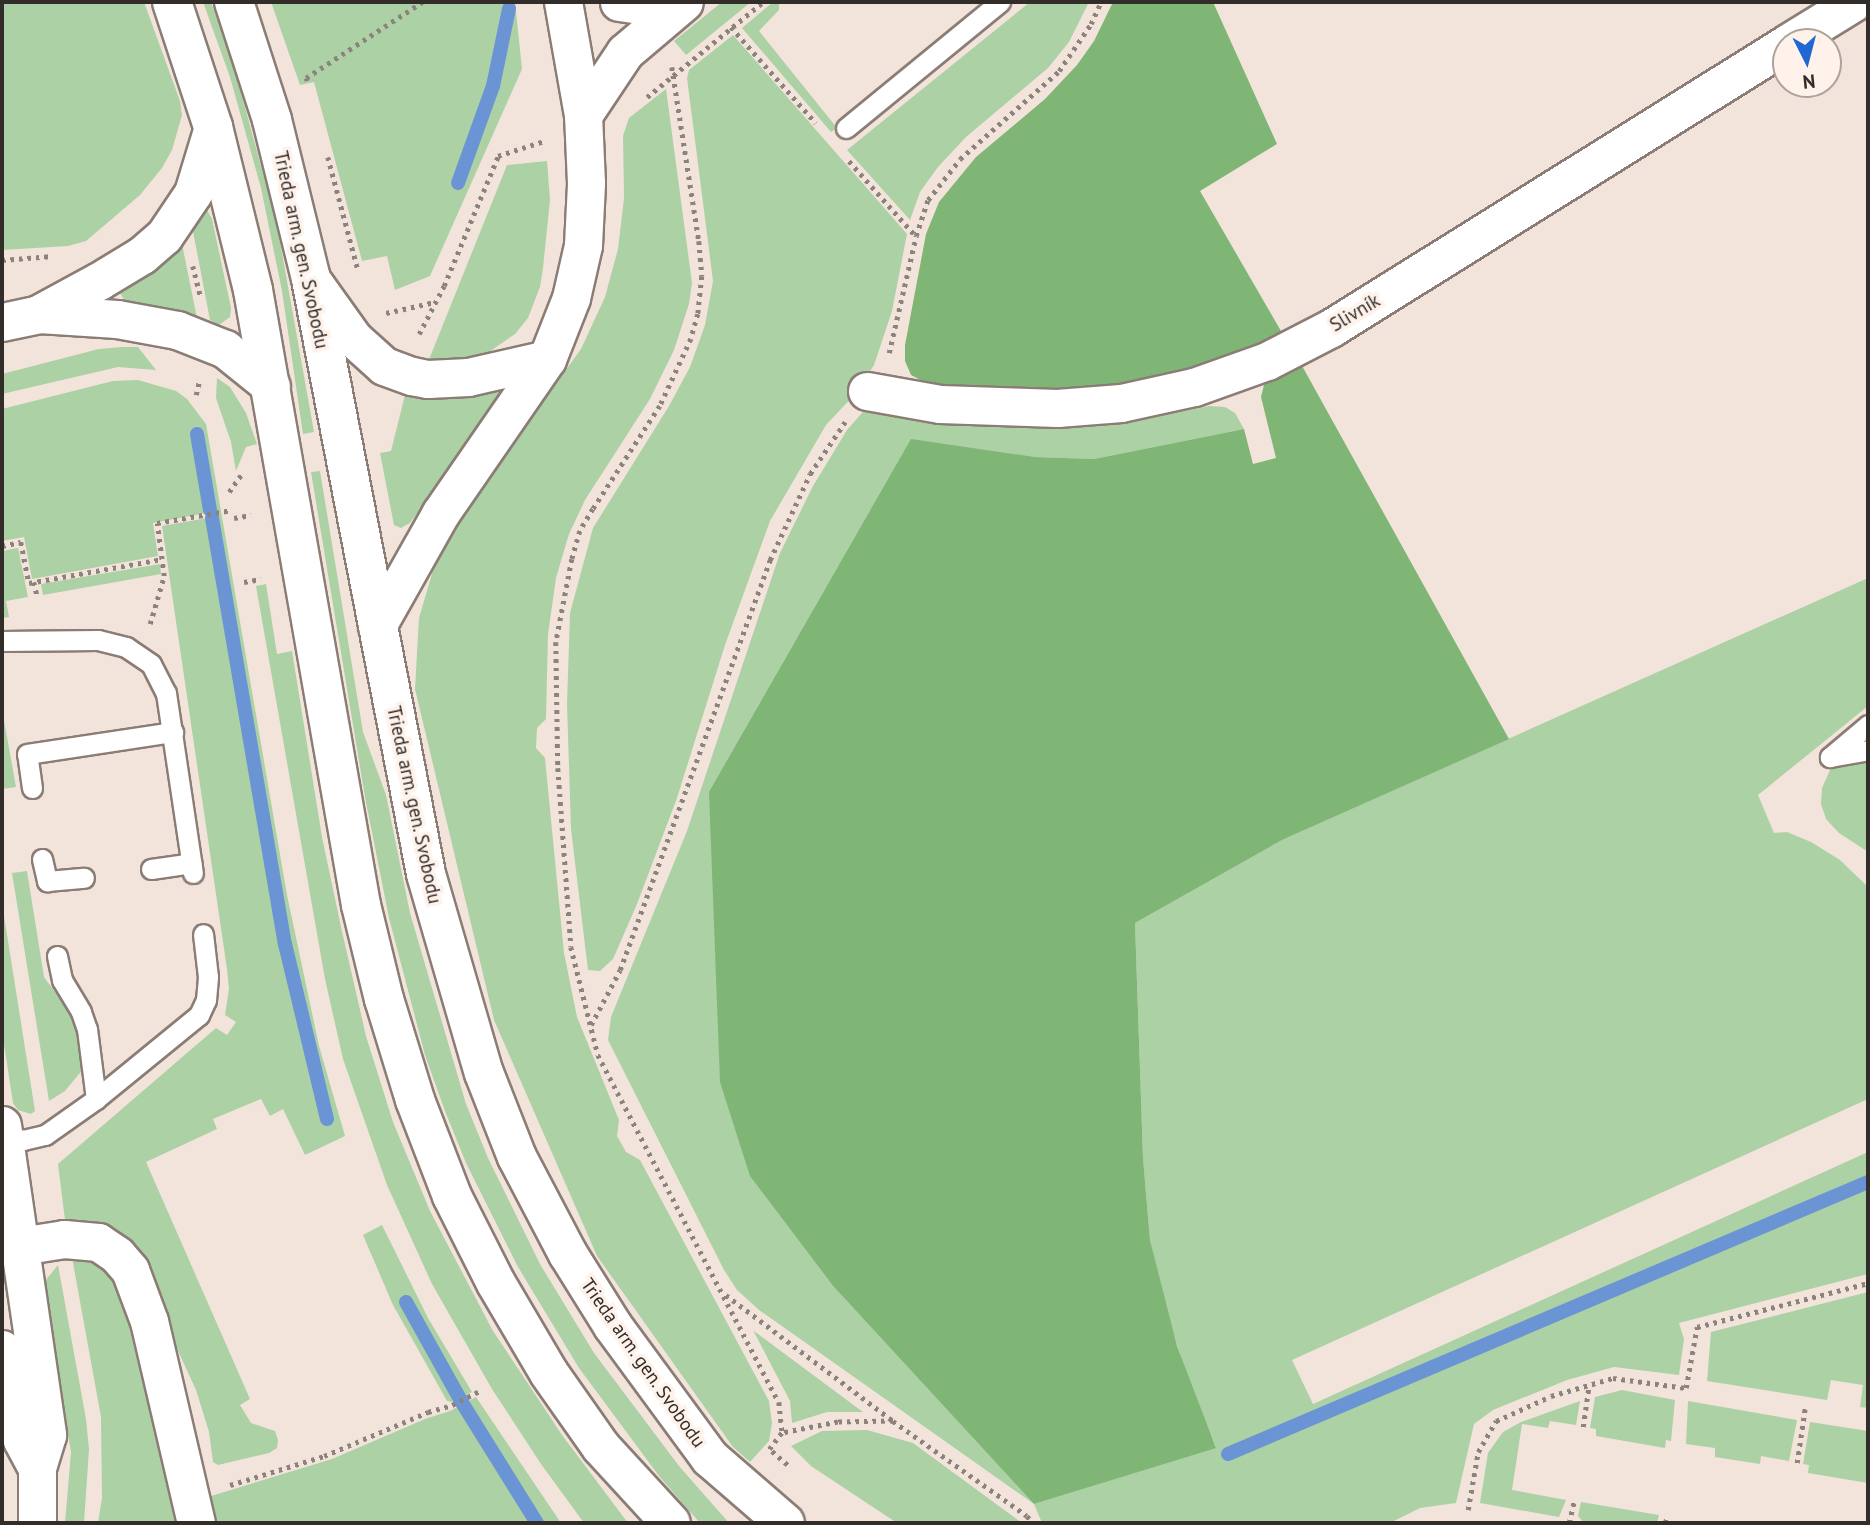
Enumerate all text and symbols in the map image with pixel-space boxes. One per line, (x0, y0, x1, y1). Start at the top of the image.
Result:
north arrow (1772, 28, 1842, 98)
text: N (1802, 69, 1816, 94)
street label: Trieda arm. gen. Svobodu (269, 148, 333, 352)
street label: Slivník (1326, 289, 1384, 337)
street label: Trieda arm. gen. Svobodu (382, 703, 446, 907)
street label: Trieda arm. gen. Svobodu (575, 1273, 711, 1453)

